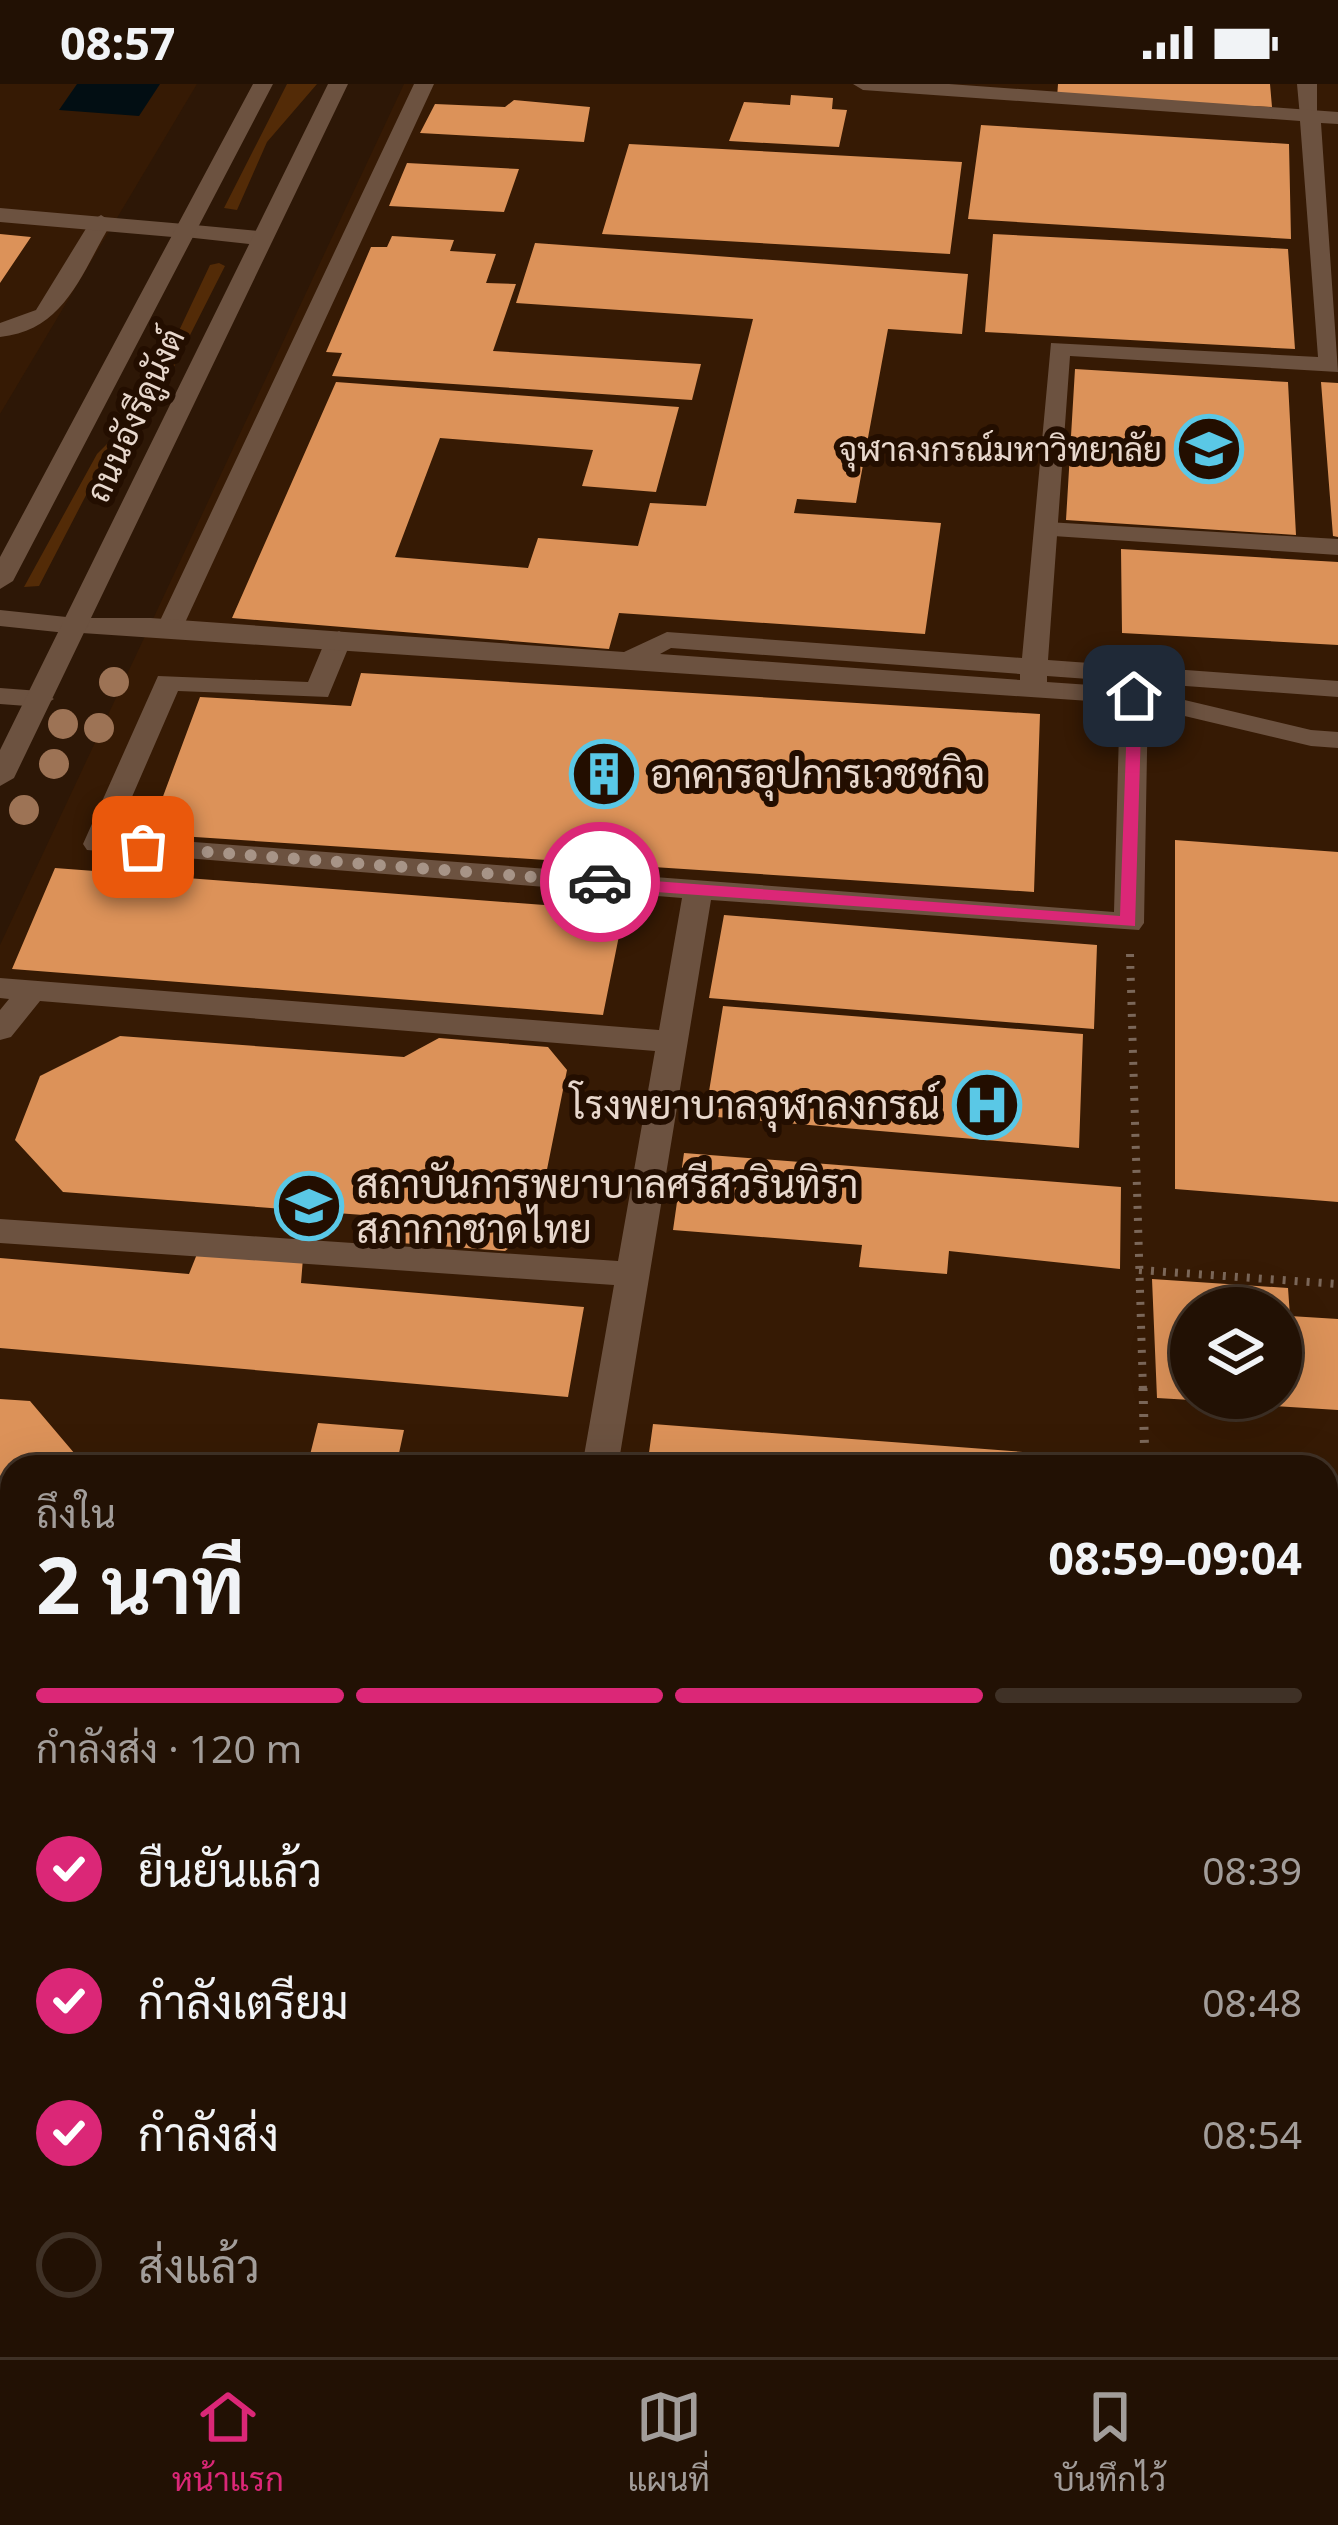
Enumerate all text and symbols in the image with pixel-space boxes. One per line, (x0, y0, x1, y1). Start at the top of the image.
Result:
text: 08:57 (60, 12, 176, 73)
street label: ถนนอังรีดูนังต์ (75, 320, 195, 510)
school or university icon: จุฬาลงกรณ์มหาวิทยาลัย (1174, 414, 1244, 484)
place label: จุฬาลงกรณ์มหาวิทยาลัย (839, 426, 1162, 472)
pin (1083, 645, 1185, 747)
icon: home (1101, 663, 1167, 729)
building icon: อาคารอุปการเวชชกิจ (569, 739, 639, 809)
place label: อาคารอุปการเวชชกิจ (650, 746, 985, 801)
pin (92, 796, 194, 898)
icon: bag (110, 814, 176, 880)
courier (540, 822, 660, 942)
icon: car (567, 849, 633, 915)
hospital icon: โรงพยาบาลจุฬาลงกรณ์ (952, 1070, 1022, 1140)
place label: โรงพยาบาลจุฬาลงกรณ์ (568, 1077, 940, 1132)
place label: สถาบันการพยาบาลศรีสวรินทิรา สภากาชาดไทย (356, 1156, 859, 1254)
school or university icon: สถาบันการพยาบาลศรีสวรินทิรา สภากาชาดไทย (274, 1171, 344, 1241)
map controls (1170, 1287, 1302, 1419)
button: layers (1170, 1287, 1302, 1419)
text: ถึงใน (36, 1486, 116, 1539)
text: 08:59–09:04 (1048, 1527, 1302, 1588)
text: 2 นาที (36, 1531, 244, 1637)
text: กำลังส่ง · 120 m (36, 1721, 302, 1774)
icon: check (36, 1836, 102, 1902)
text: ยืนยันแล้ว (138, 1839, 322, 1900)
text: 08:39 (1202, 1843, 1302, 1896)
icon: check (36, 1968, 102, 2034)
text: กำลังเตรียม (138, 1971, 349, 2032)
text: 08:48 (1202, 1975, 1302, 2028)
icon: check (36, 2100, 102, 2166)
text: กำลังส่ง (138, 2103, 279, 2164)
text: 08:54 (1202, 2107, 1302, 2160)
text: ส่งแล้ว (138, 2235, 260, 2296)
tab: หน้าแรก (172, 2384, 284, 2501)
tab: แผนที่ (628, 2384, 710, 2501)
tab: บันทึกไว้ (1053, 2384, 1166, 2501)

